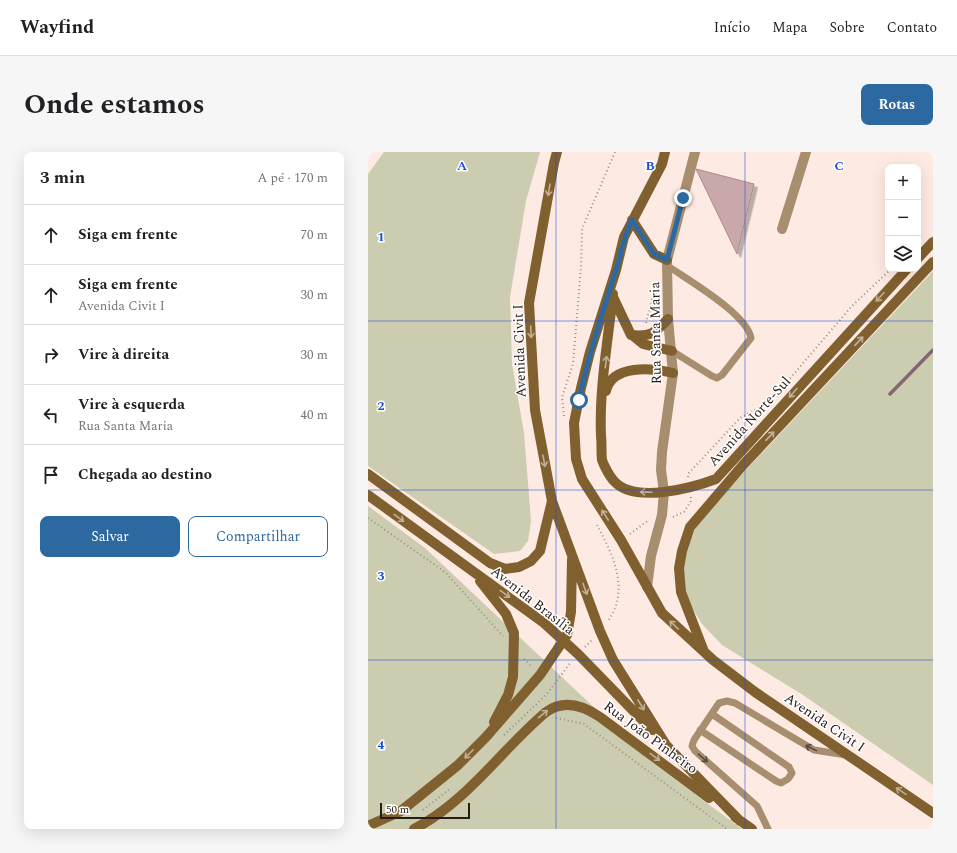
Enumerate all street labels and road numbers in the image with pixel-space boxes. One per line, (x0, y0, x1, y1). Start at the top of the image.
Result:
street label: Rua Santa Maria (644, 281, 667, 384)
street label: Avenida Civit I (507, 304, 532, 398)
street label: Avenida Norte-Sul (703, 372, 796, 471)
street label: Avenida Brasília (486, 561, 579, 640)
street label: Avenida Civit I (780, 688, 869, 757)
street label: Rua João Pinheiro (599, 696, 702, 779)

